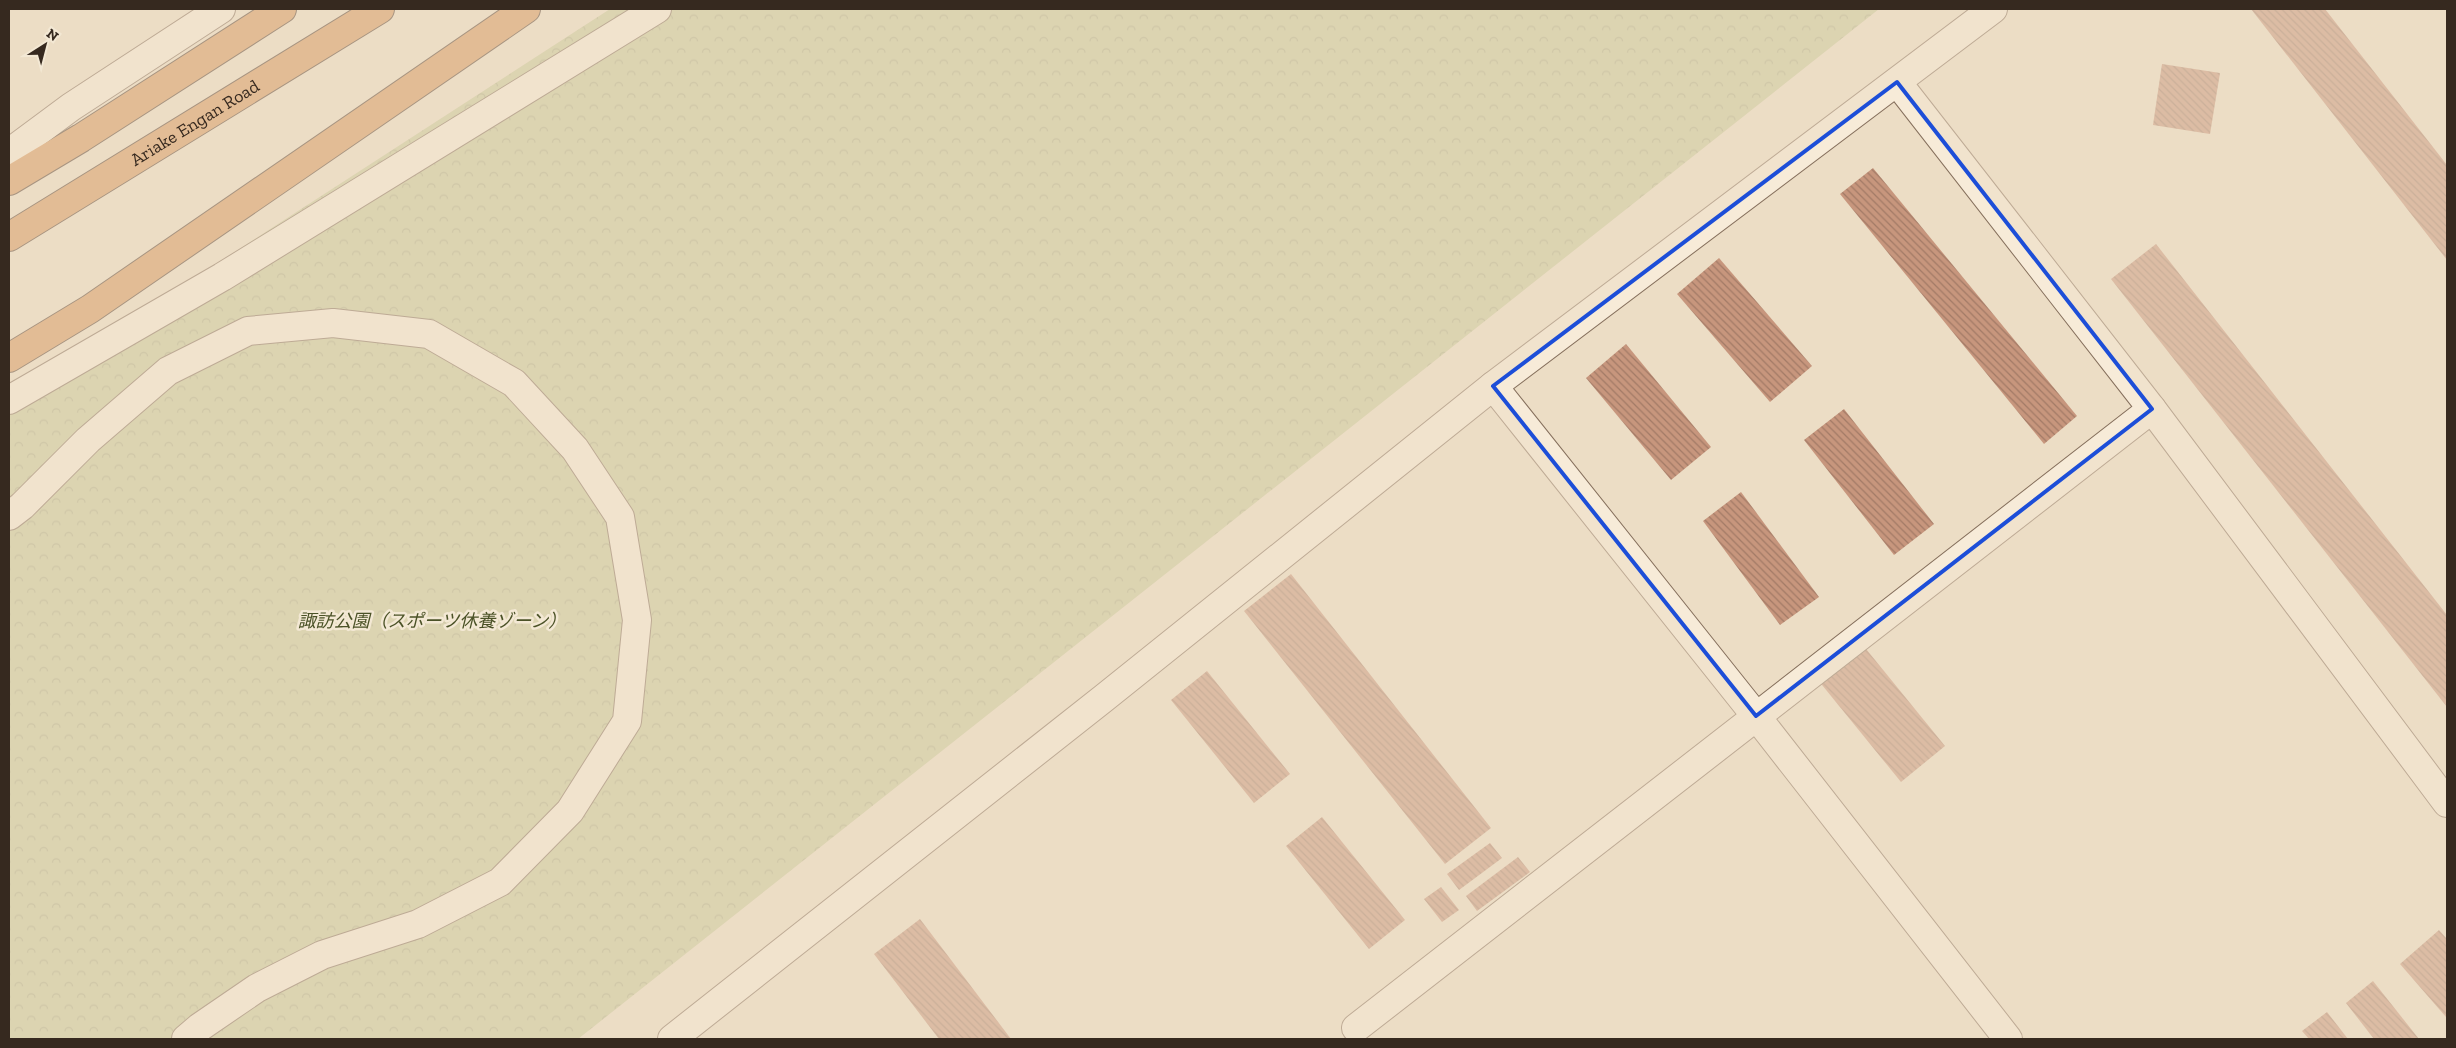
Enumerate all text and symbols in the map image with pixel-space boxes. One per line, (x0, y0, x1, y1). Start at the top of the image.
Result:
north arrow (20, 20, 70, 70)
text: N (43, 25, 62, 45)
street label: Ariake Engan Road (126, 75, 263, 171)
park label: 諏訪公園（スポーツ休養ゾーン） (298, 610, 566, 632)

